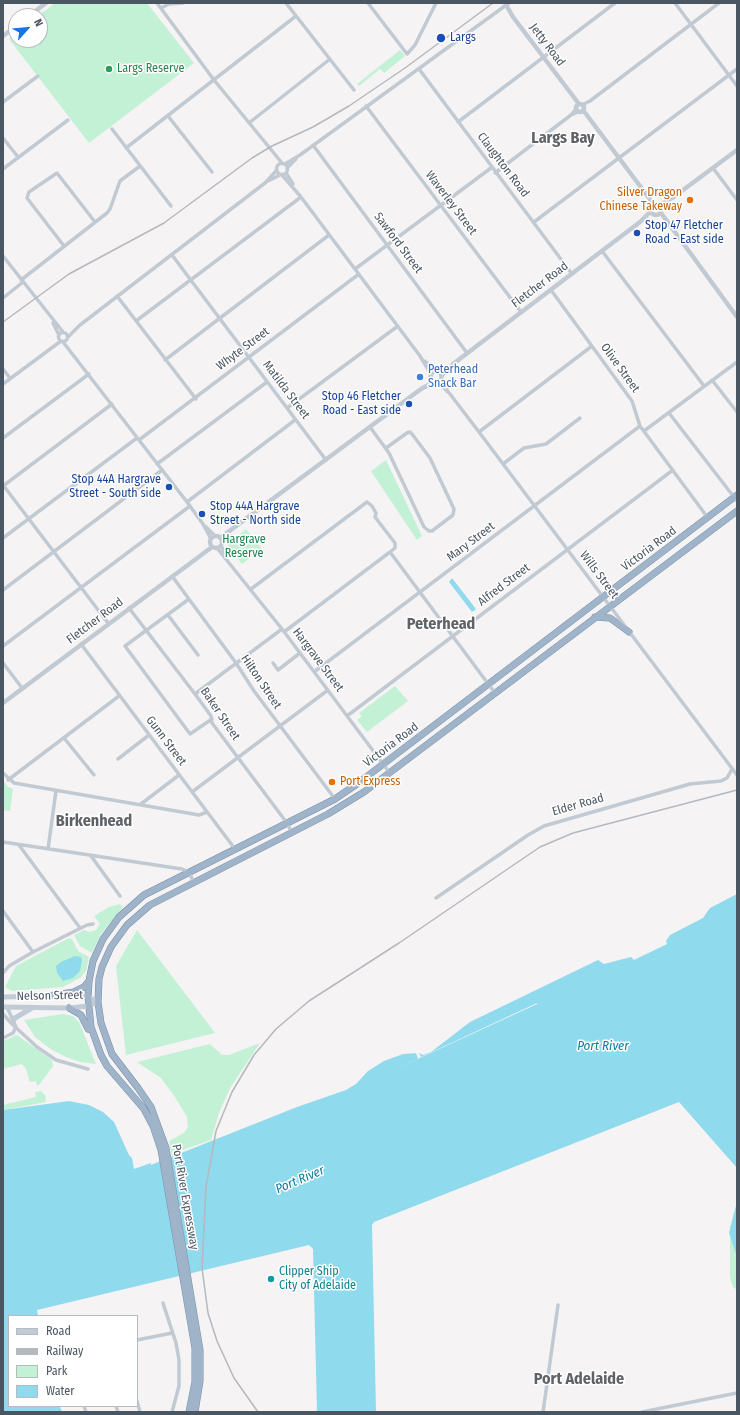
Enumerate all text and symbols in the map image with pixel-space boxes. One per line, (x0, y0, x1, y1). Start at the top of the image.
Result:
north arrow (8, 8, 48, 48)
text: N (31, 17, 46, 29)
street label: Jetty Road (526, 21, 568, 69)
place label: Largs (450, 31, 476, 45)
marker: Largs (435, 32, 447, 44)
place label: Largs Reserve (117, 62, 184, 76)
marker: Largs Reserve (104, 64, 114, 74)
district label: Largs Bay (531, 129, 595, 149)
street label: Claughton Road (474, 130, 532, 200)
street label: Waverley Street (422, 168, 480, 238)
place label: Silver Dragon Chinese Takeway (600, 186, 682, 214)
marker: Silver Dragon Chinese Takeway (685, 195, 695, 205)
street label: Sawford Street (371, 210, 425, 276)
place label: Stop 47 Fletcher Road - East side (645, 219, 724, 247)
marker: Stop 47 Fletcher Road - East side (632, 228, 642, 238)
street label: Fletcher Road (509, 259, 571, 311)
street label: Whyte Street (214, 324, 272, 374)
street label: Olive Street (597, 341, 643, 395)
street label: Matilda Street (259, 358, 313, 422)
place label: Peterhead Snack Bar (428, 363, 478, 391)
marker: Peterhead Snack Bar (415, 372, 425, 382)
place label: Stop 46 Fletcher Road - East side (322, 390, 401, 418)
marker: Stop 46 Fletcher Road - East side (404, 399, 414, 409)
place label: Stop 44A Hargrave Street - South side (69, 473, 161, 501)
marker: Stop 44A Hargrave Street - South side (164, 482, 174, 492)
place label: Stop 44A Hargrave Street - North side (210, 500, 301, 528)
marker: Stop 44A Hargrave Street - North side (197, 509, 207, 519)
street label: Mary Street (444, 519, 498, 565)
street label: Victoria Road (619, 524, 679, 574)
park label: Hargrave Reserve (222, 533, 266, 561)
street label: Wills Street (576, 548, 622, 602)
street label: Alfred Street (475, 561, 533, 609)
street label: Fletcher Road (64, 595, 126, 647)
district label: Peterhead (407, 615, 475, 635)
street label: Hargrave Street (289, 625, 347, 695)
street label: Hilton Street (238, 652, 284, 712)
street label: Baker Street (197, 685, 243, 743)
street label: Gunn Street (143, 713, 189, 769)
street label: Victoria Road (361, 720, 421, 770)
place label: Port Express (340, 775, 400, 789)
marker: Port Express (327, 777, 337, 787)
street label: Elder Road (551, 791, 605, 819)
district label: Birkenhead (56, 812, 132, 832)
street label: Nelson Street (17, 988, 83, 1004)
water label: Port River (577, 1038, 629, 1054)
street label: Port River Expressway (169, 1143, 201, 1251)
water label: Port River (273, 1163, 327, 1197)
place label: Clipper Ship City of Adelaide (279, 1265, 356, 1293)
marker: Clipper Ship City of Adelaide (266, 1274, 276, 1284)
legend (8, 1315, 138, 1407)
text: Road (46, 1324, 71, 1338)
text: Railway (46, 1344, 83, 1358)
text: Park (46, 1364, 67, 1378)
district label: Port Adelaide (534, 1370, 624, 1390)
text: Water (46, 1384, 74, 1398)

